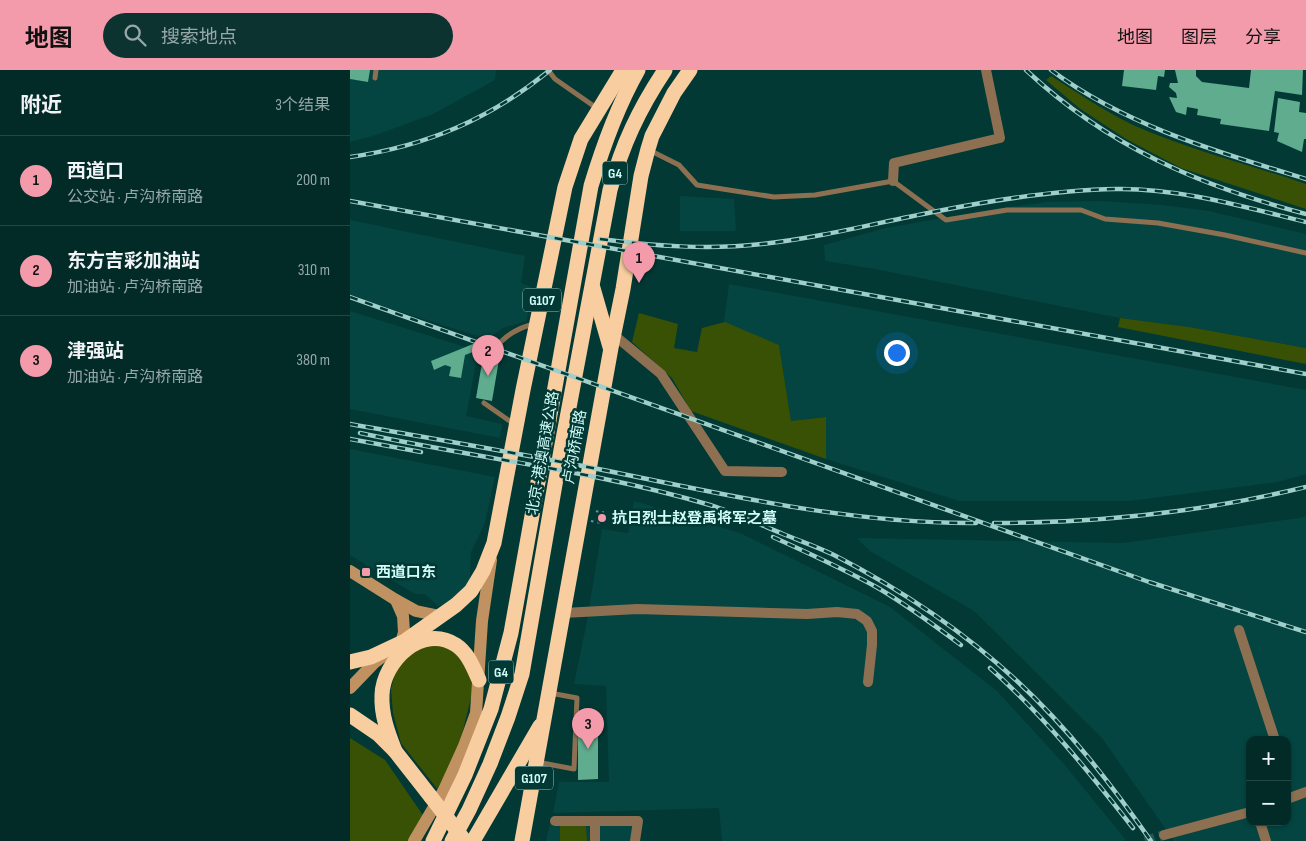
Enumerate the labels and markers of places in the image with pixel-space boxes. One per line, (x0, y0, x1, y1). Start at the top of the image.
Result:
pin: 1 (623, 242, 655, 283)
pin: 2 (472, 335, 504, 376)
place label: 抗日烈士赵登禹将军之墓 (612, 509, 777, 528)
marker: 抗日烈士赵登禹将军之墓 (596, 512, 608, 524)
place label: 西道口东 (376, 563, 436, 582)
marker: 西道口东 (360, 566, 372, 578)
pin: 3 (572, 708, 604, 749)

